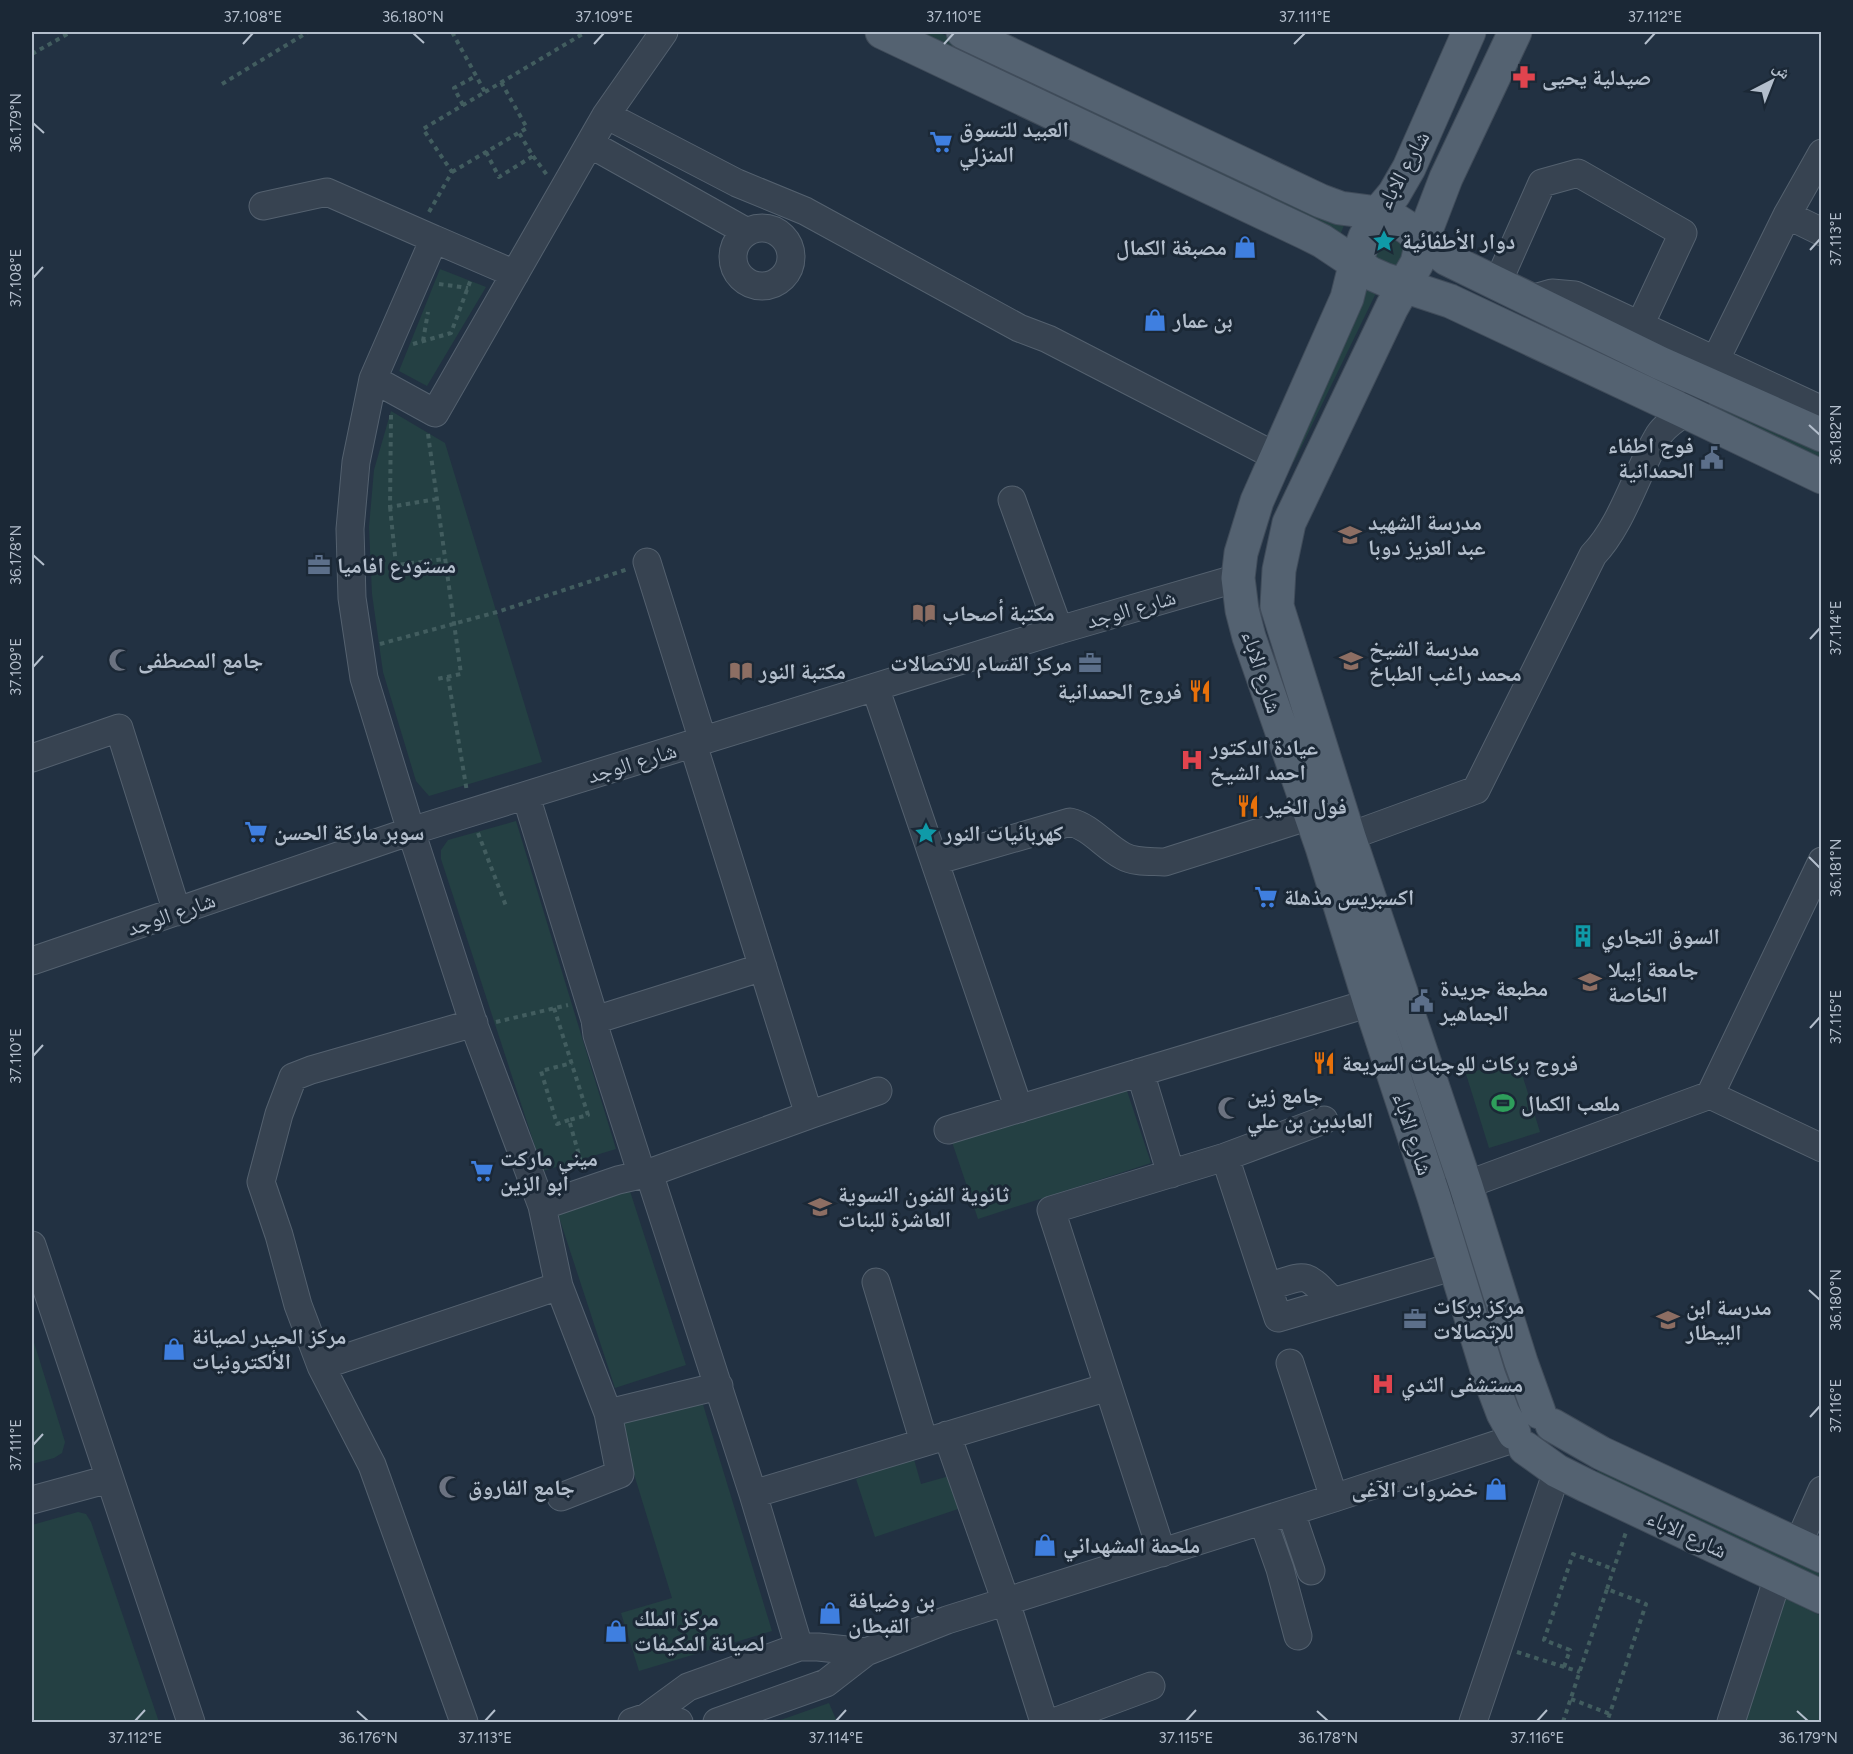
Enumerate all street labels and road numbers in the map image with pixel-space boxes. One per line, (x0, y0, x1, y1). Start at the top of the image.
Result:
street label: شارع الاباء (1371, 126, 1435, 214)
street label: شارع الوجد (1083, 583, 1179, 635)
street label: شارع الاباء (1236, 627, 1288, 717)
street label: شارع الوجد (584, 737, 680, 789)
street label: شارع الوجد (123, 886, 219, 942)
street label: شارع الاباء (1387, 1089, 1439, 1179)
street label: شارع الاباء (1643, 1504, 1731, 1564)

